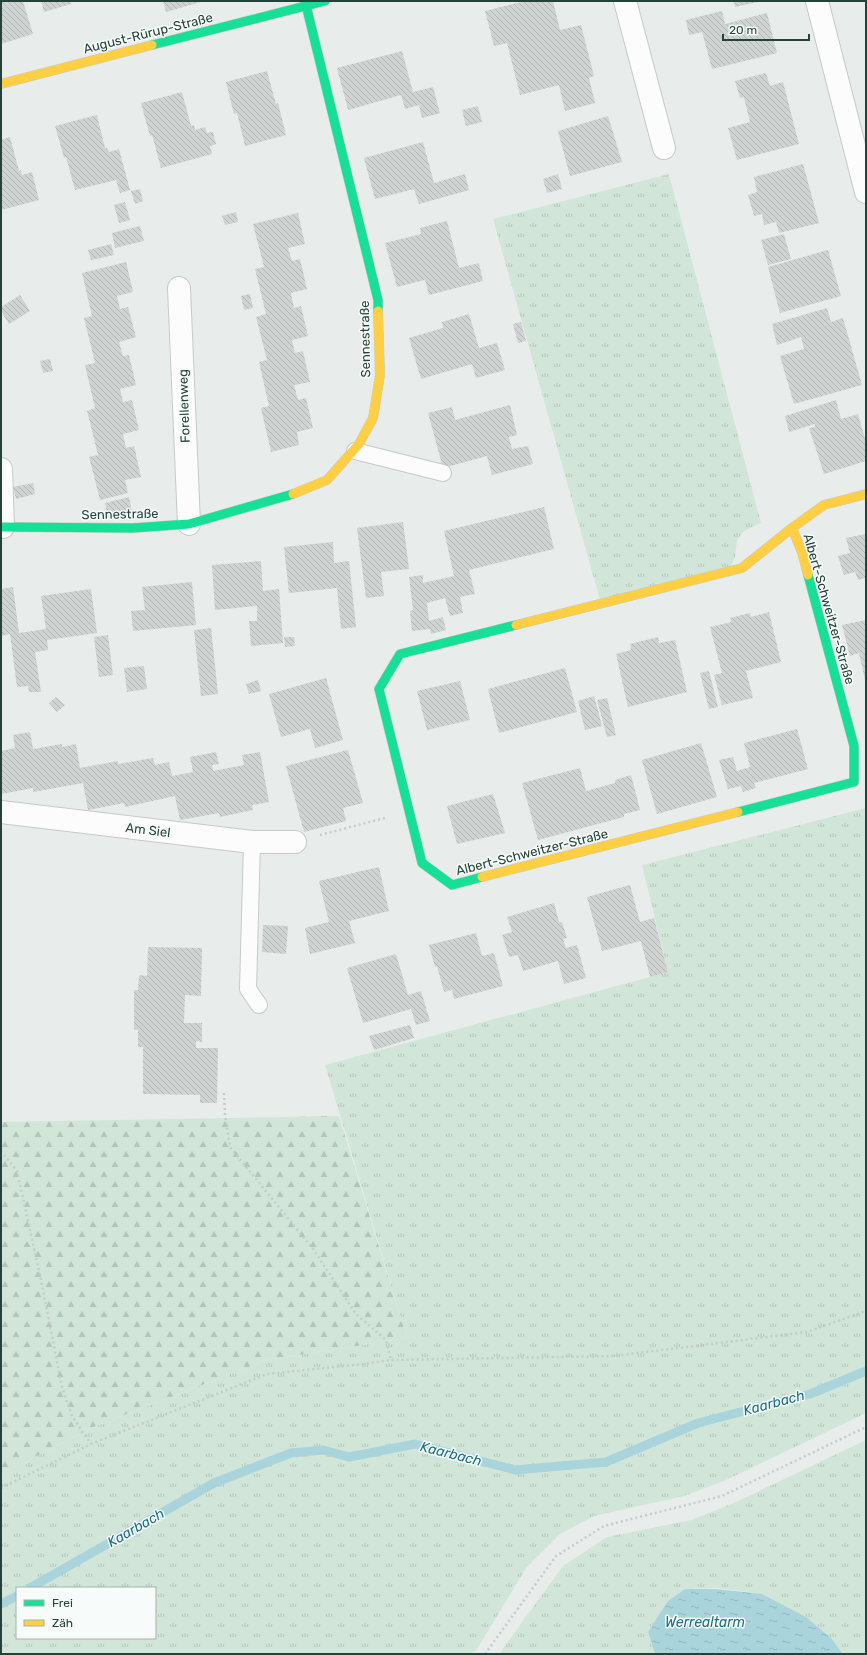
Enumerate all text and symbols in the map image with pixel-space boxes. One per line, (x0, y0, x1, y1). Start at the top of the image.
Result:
street label: August-Rürup-Straße (82, 10, 215, 57)
scale bar (723, 16, 809, 42)
text: 20 m (729, 23, 757, 37)
street label: Sennestraße (357, 300, 373, 378)
street label: Forellenweg (175, 369, 194, 443)
street label: Sennestraße (81, 506, 159, 522)
street label: Albert-Schweitzer-Straße (800, 532, 858, 686)
street label: Am Siel (125, 820, 171, 840)
street label: Albert-Schweitzer-Straße (454, 826, 610, 878)
water label: Kaarbach (741, 1387, 807, 1419)
water label: Kaarbach (418, 1438, 484, 1470)
water label: Kaarbach (105, 1505, 167, 1551)
legend (16, 1587, 156, 1639)
text: Frei (52, 1596, 73, 1610)
water label: Werrealtarm (665, 1614, 745, 1631)
text: Zäh (52, 1616, 73, 1630)

